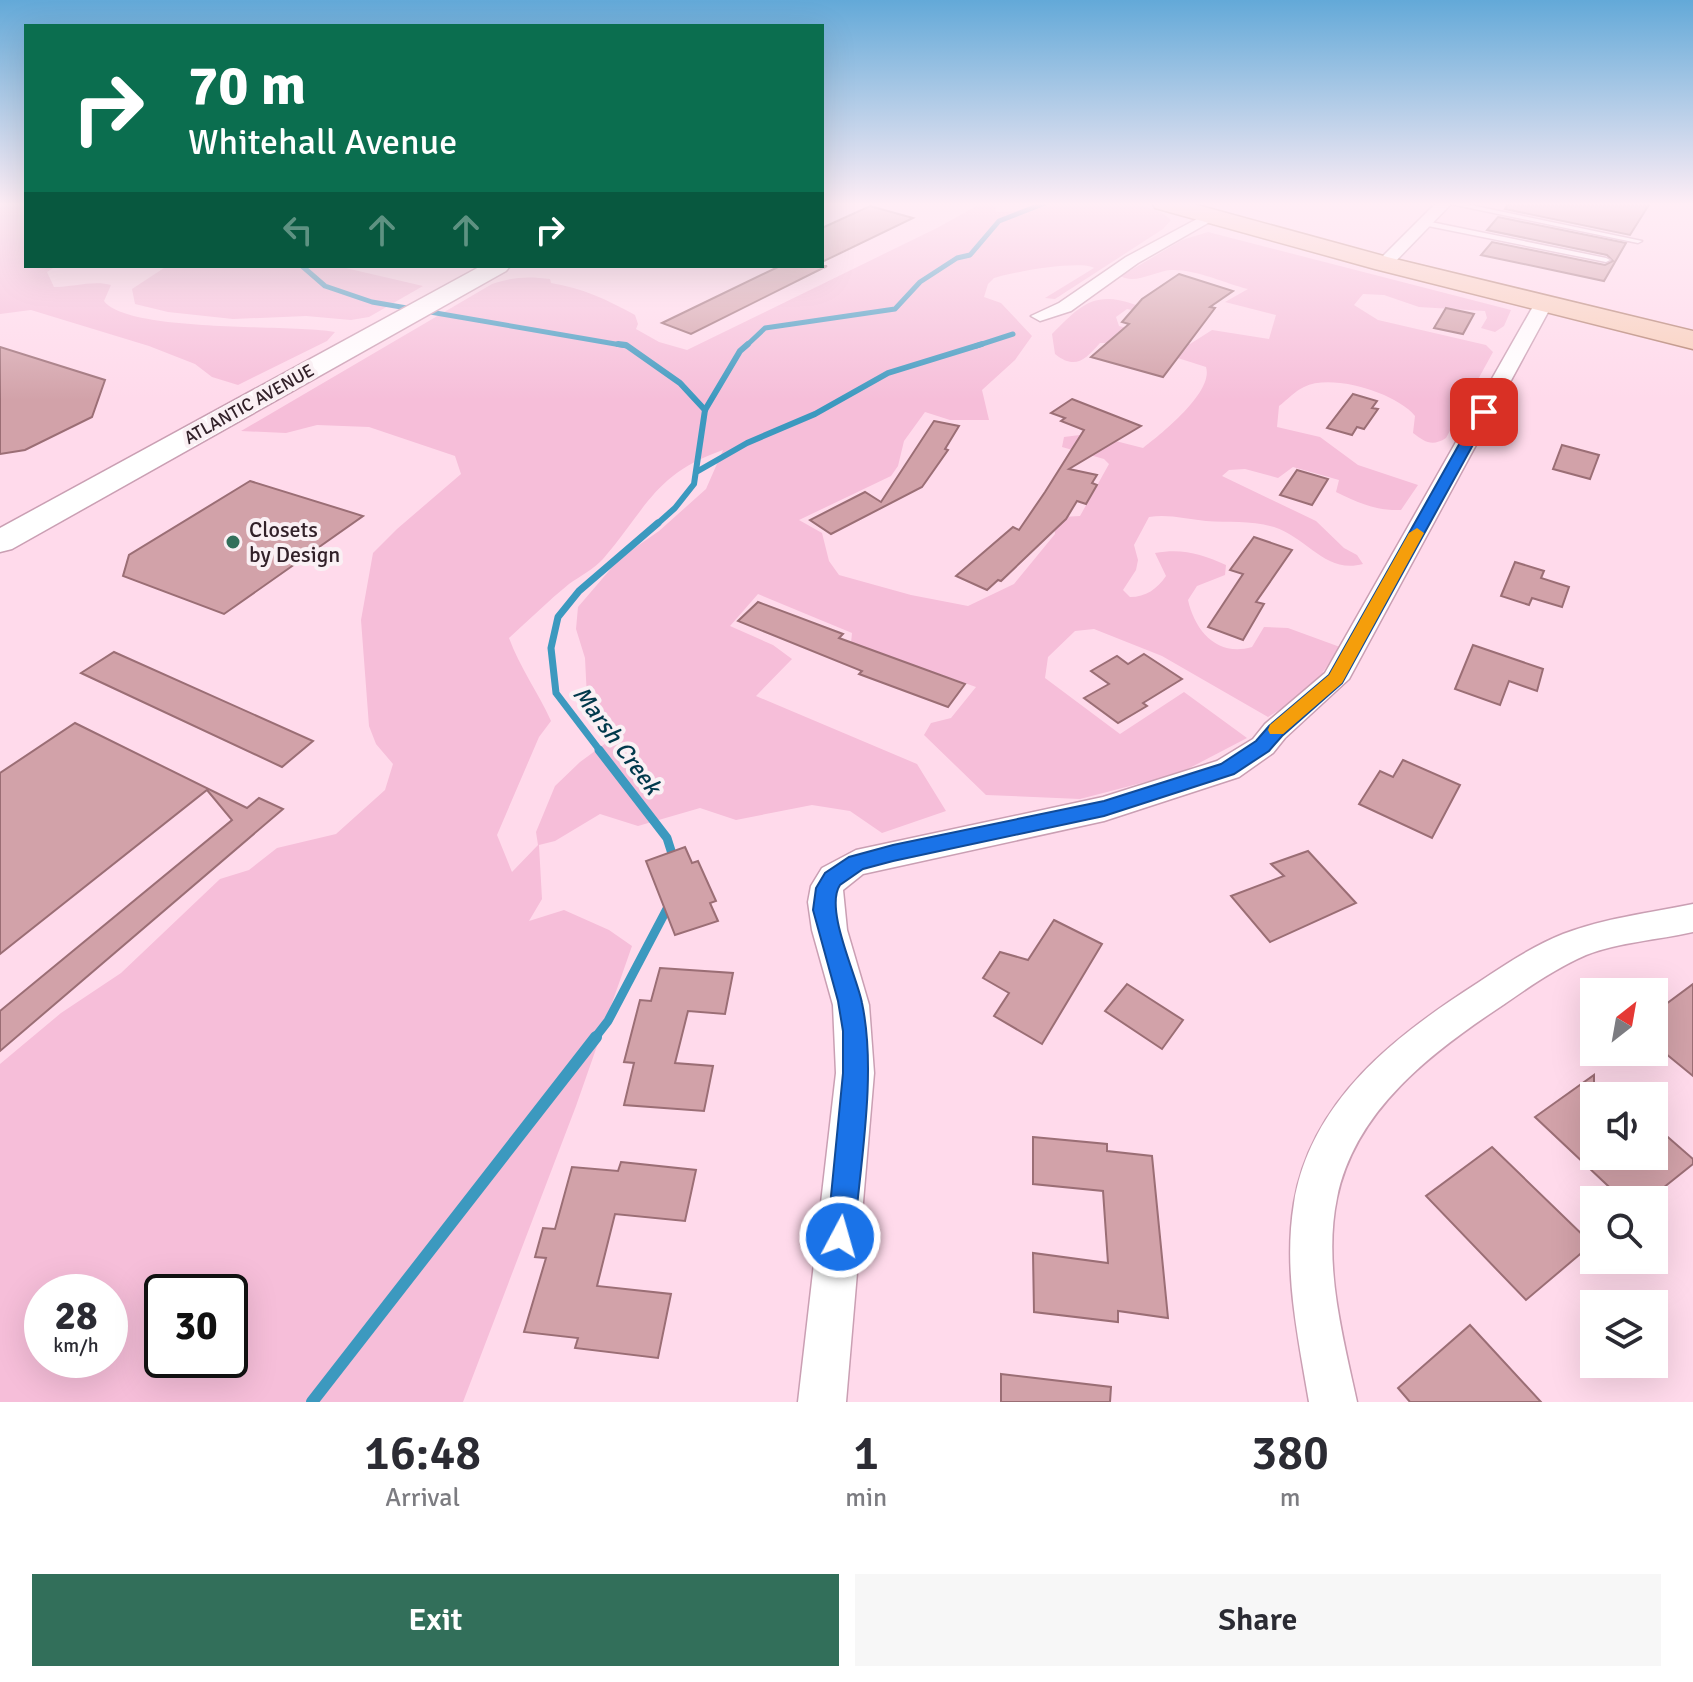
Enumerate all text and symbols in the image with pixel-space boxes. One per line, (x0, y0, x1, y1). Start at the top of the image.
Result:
text: 70 m (188, 51, 306, 120)
icon: right (56, 56, 160, 160)
text: Whitehall Avenue (188, 120, 457, 165)
icon: left (276, 208, 320, 252)
icon: ahead (360, 208, 404, 252)
icon: ahead (444, 208, 488, 252)
icon: right (528, 208, 572, 252)
street label: ATLANTIC AVENUE (180, 359, 318, 449)
pin (1450, 378, 1518, 446)
icon: arrive (1462, 390, 1506, 434)
place label: Closets by Design (249, 516, 340, 568)
marker: Closets by Design (224, 533, 242, 551)
water label: Marsh Creek (566, 680, 669, 802)
north arrow (1580, 978, 1668, 1066)
map controls (1580, 978, 1668, 1378)
button: sound (1580, 1082, 1668, 1170)
button: search (1580, 1186, 1668, 1274)
position arrow (798, 1195, 882, 1279)
speed limit sign: 30 (144, 1274, 248, 1378)
button: layers (1580, 1290, 1668, 1378)
text: 28 (54, 1291, 98, 1341)
text: km/h (53, 1333, 99, 1358)
text: 16:48 (364, 1424, 481, 1483)
text: 1 (853, 1424, 879, 1483)
text: 380 (1251, 1424, 1329, 1483)
text: Arrival (385, 1482, 460, 1514)
text: min (845, 1482, 887, 1514)
text: m (1280, 1482, 1300, 1514)
button: Exit (32, 1574, 839, 1666)
button: Share (855, 1574, 1661, 1666)

